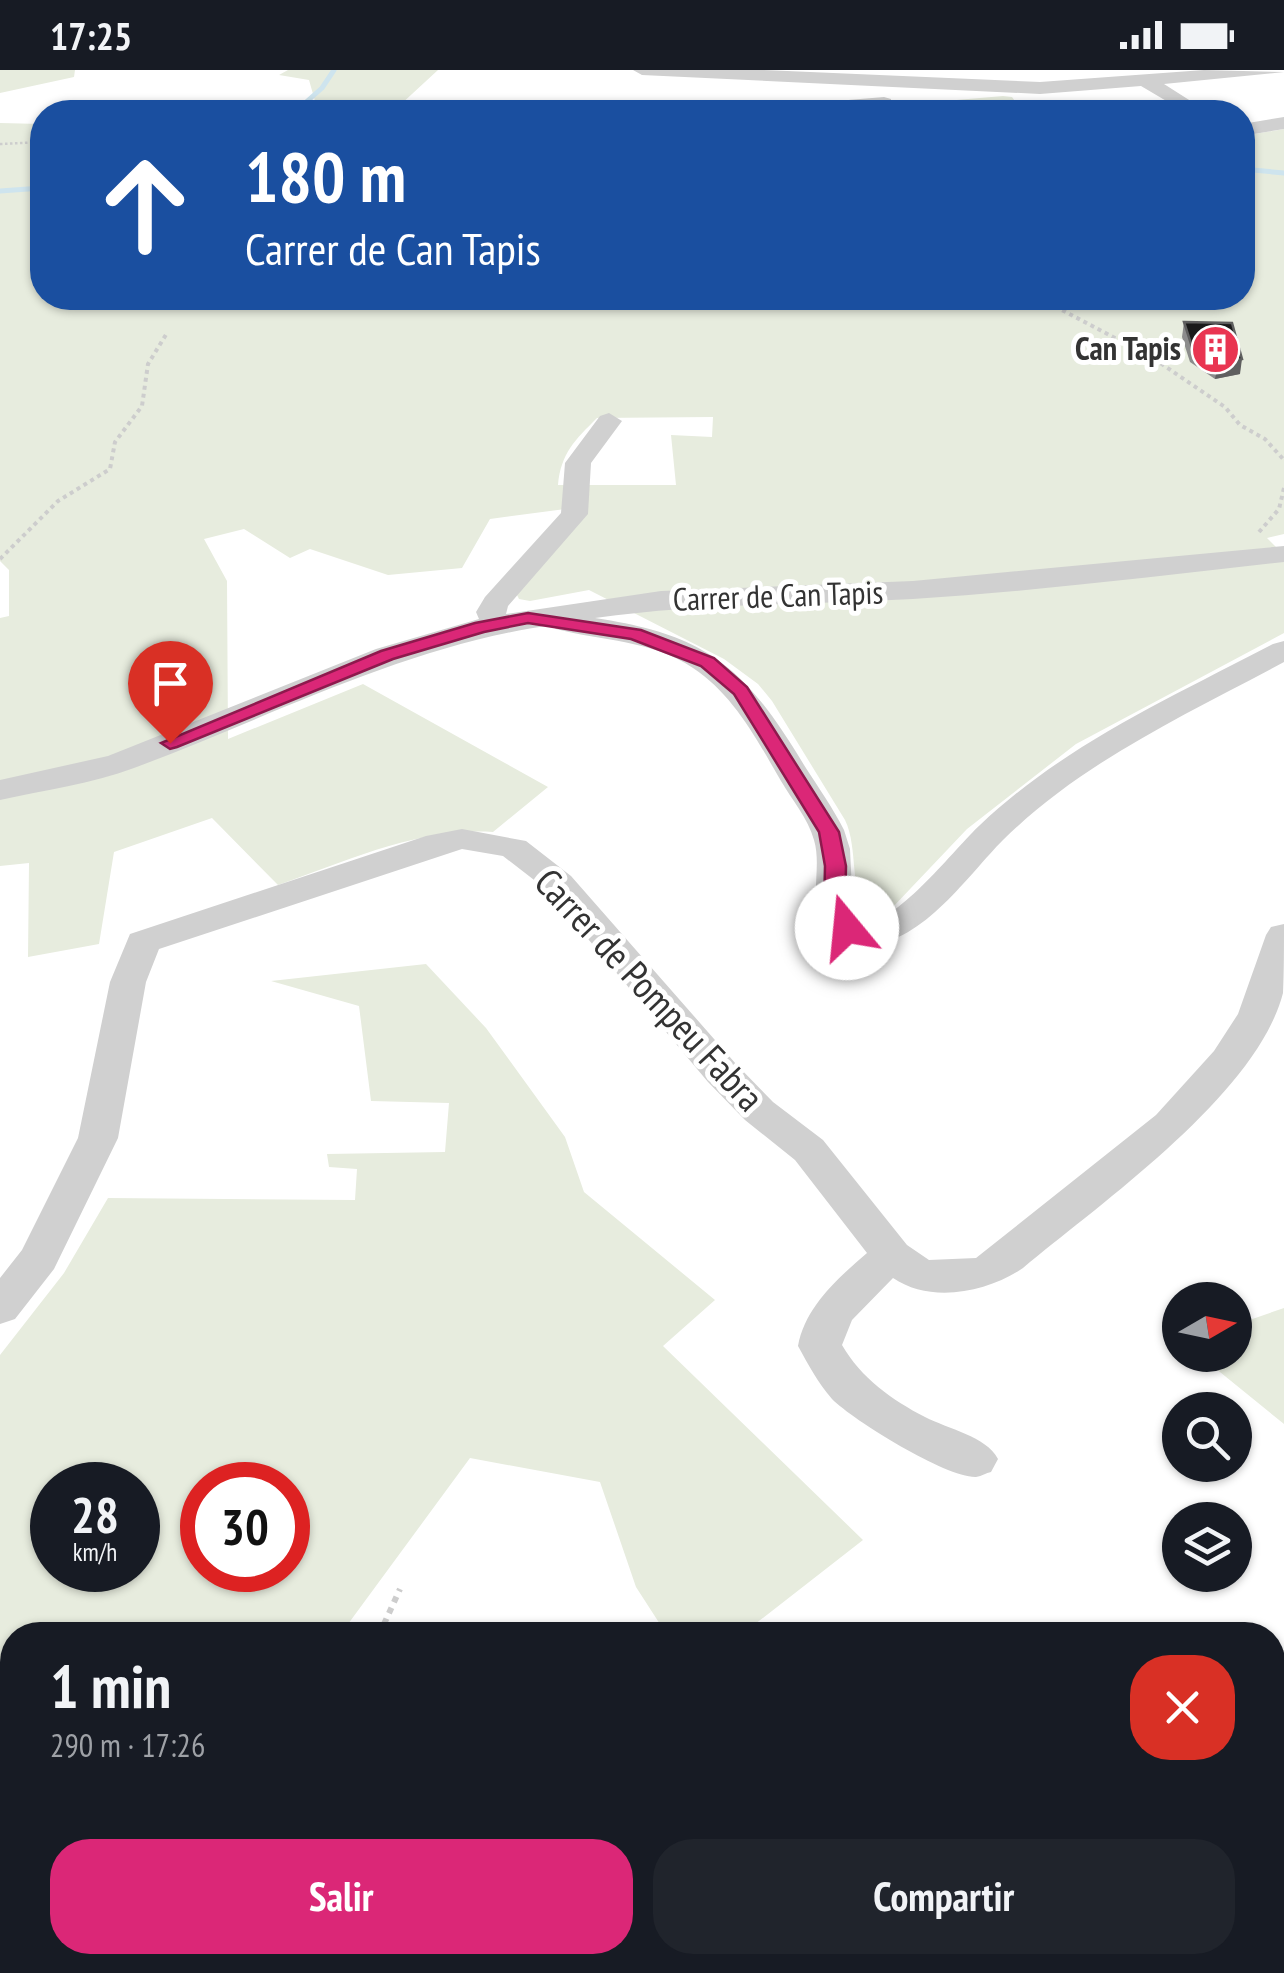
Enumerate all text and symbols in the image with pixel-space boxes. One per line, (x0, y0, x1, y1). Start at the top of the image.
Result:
text: 17:25 (50, 11, 132, 60)
text: 180 m (245, 131, 406, 221)
icon: ahead (80, 140, 210, 270)
text: Carrer de Can Tapis (245, 219, 541, 277)
building icon: Can Tapis (1190, 323, 1242, 375)
place label: Can Tapis (1075, 327, 1181, 369)
street label: Carrer de Can Tapis (672, 570, 884, 620)
pin (128, 641, 213, 744)
icon: arrive (143, 656, 198, 711)
street label: Carrer de Pompeu Fabra (525, 857, 775, 1121)
position arrow (795, 876, 899, 980)
north arrow (1162, 1282, 1252, 1372)
map controls (1162, 1282, 1252, 1592)
button: search (1162, 1392, 1252, 1482)
speed limit sign: 30 (180, 1462, 310, 1592)
text: 28 (71, 1482, 119, 1547)
button: layers (1162, 1502, 1252, 1592)
text: km/h (73, 1536, 117, 1568)
text: 1 min (50, 1647, 171, 1725)
button: close (1130, 1655, 1235, 1760)
text: 290 m · 17:26 (50, 1724, 205, 1766)
button: Salir (50, 1839, 633, 1954)
button: Compartir (653, 1839, 1235, 1954)

